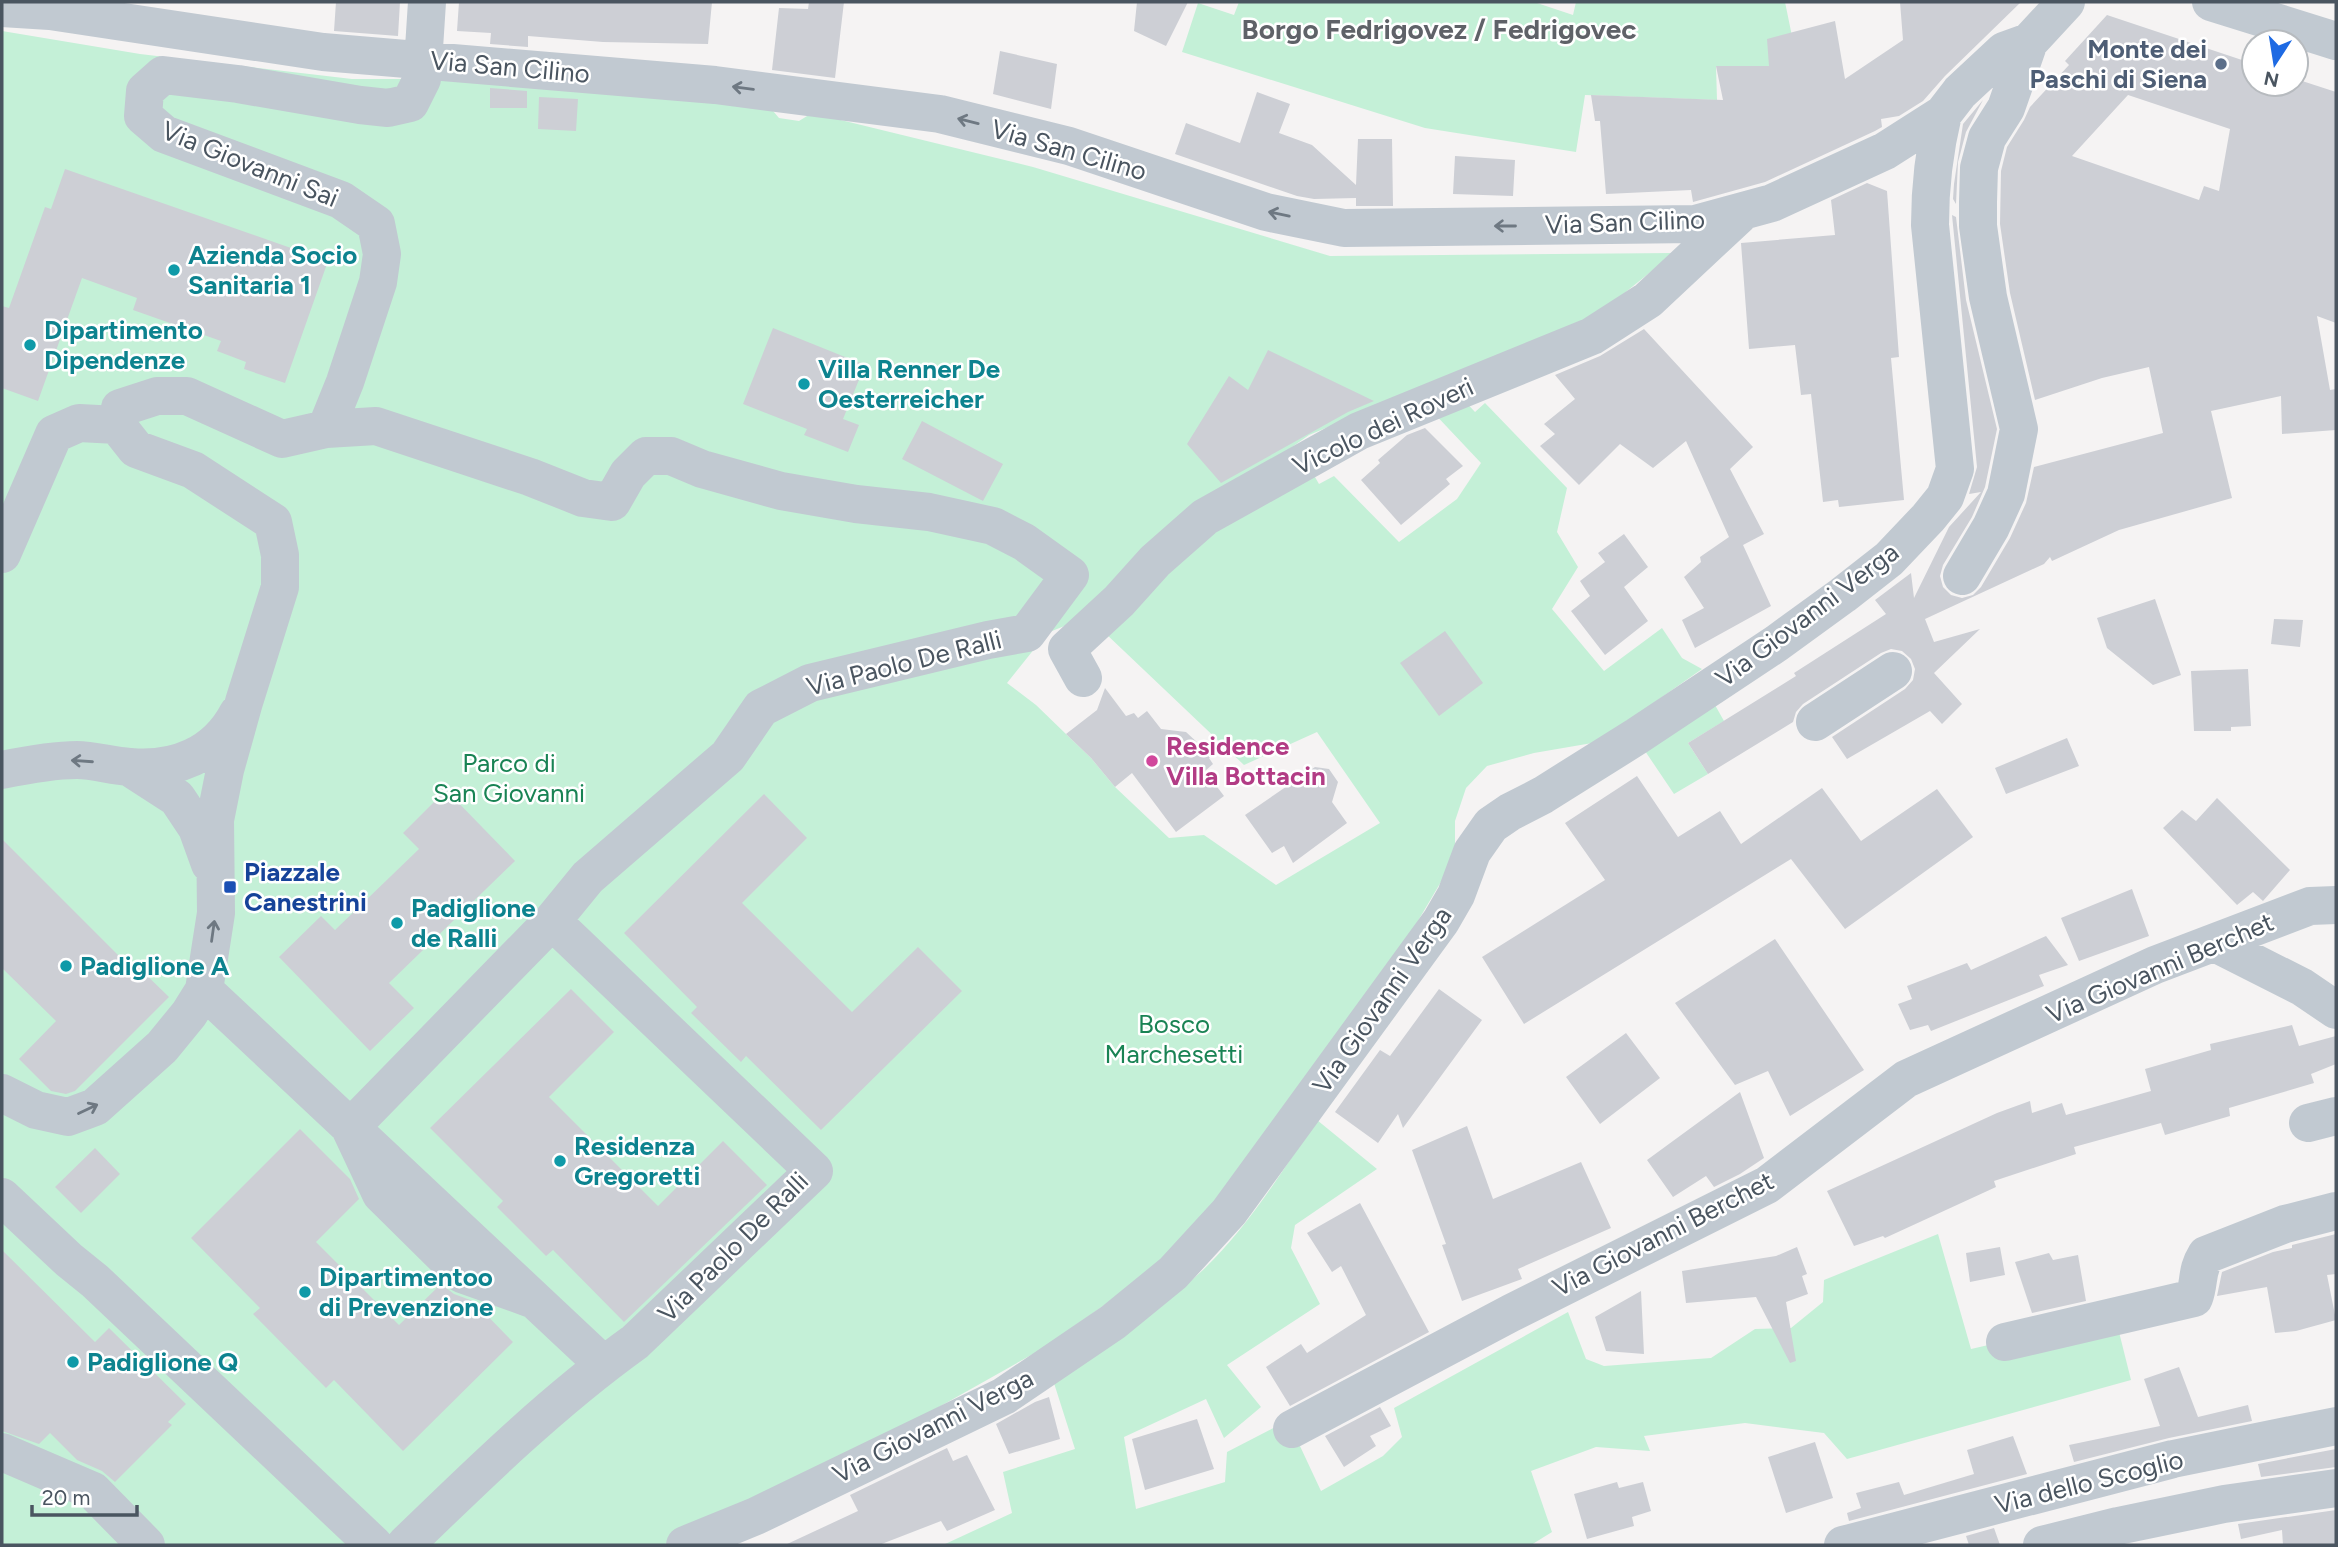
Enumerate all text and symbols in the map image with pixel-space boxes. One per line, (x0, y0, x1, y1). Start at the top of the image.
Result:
district label: Borgo Fedrigovez / Fedrigovec (1242, 12, 1636, 46)
north arrow (2240, 28, 2310, 98)
place label: Monte dei Paschi di Siena (2029, 33, 2207, 95)
street label: Via San Cilino (429, 44, 591, 90)
marker: Monte dei Paschi di Siena (2213, 56, 2229, 72)
text: N (2262, 66, 2281, 92)
one-way arrow (732, 82, 755, 95)
street label: Via San Cilino (988, 113, 1150, 187)
street label: Via Giovanni Sai (157, 114, 343, 214)
one-way arrow (957, 114, 980, 127)
street label: Via San Cilino (1544, 203, 1706, 241)
one-way arrow (1268, 207, 1291, 221)
one-way arrow (1494, 219, 1517, 233)
place label: Azienda Socio Sanitaria 1 (188, 239, 357, 301)
marker: Azienda Socio Sanitaria 1 (166, 262, 182, 278)
place label: Dipartimento Dipendenze (44, 314, 203, 376)
marker: Dipartimento Dipendenze (22, 337, 38, 353)
place label: Villa Renner De Oesterreicher (818, 353, 1000, 415)
street label: Vicolo dei Roveri (1288, 370, 1478, 482)
marker: Villa Renner De Oesterreicher (796, 376, 812, 392)
street label: Via Giovanni Verga (1709, 536, 1905, 694)
street label: Via Paolo De Ralli (803, 623, 1005, 703)
place label: Residence Villa Bottacin (1166, 730, 1326, 792)
park label: Parco di San Giovanni (433, 747, 585, 809)
marker: Residence Villa Bottacin (1144, 753, 1160, 769)
one-way arrow (71, 755, 94, 768)
place label: Piazzale Canestrini (244, 856, 367, 918)
marker: Piazzale Canestrini (222, 879, 238, 895)
place label: Padiglione de Ralli (411, 892, 536, 954)
street label: Via Giovanni Verga (1306, 900, 1458, 1100)
street label: Via Giovanni Berchet (2042, 906, 2279, 1030)
marker: Padiglione de Ralli (389, 915, 405, 931)
one-way arrow (207, 920, 220, 943)
place label: Padiglione A (80, 950, 230, 982)
marker: Padiglione A (58, 958, 74, 974)
park label: Bosco Marchesetti (1105, 1008, 1243, 1070)
one-way arrow (77, 1102, 98, 1115)
place label: Residenza Gregoretti (574, 1130, 700, 1192)
marker: Residenza Gregoretti (552, 1153, 568, 1169)
street label: Via Giovanni Berchet (1547, 1164, 1779, 1304)
street label: Via Paolo De Ralli (651, 1165, 815, 1329)
place label: Dipartimentoo di Prevenzione (319, 1261, 494, 1323)
marker: Dipartimentoo di Prevenzione (297, 1284, 313, 1300)
place label: Padiglione Q (87, 1346, 238, 1378)
marker: Padiglione Q (65, 1354, 81, 1370)
street label: Via Giovanni Verga (827, 1362, 1039, 1490)
street label: Via dello Scoglio (1991, 1443, 2187, 1521)
scale bar (32, 1474, 136, 1518)
text: 20 m (42, 1485, 90, 1510)

